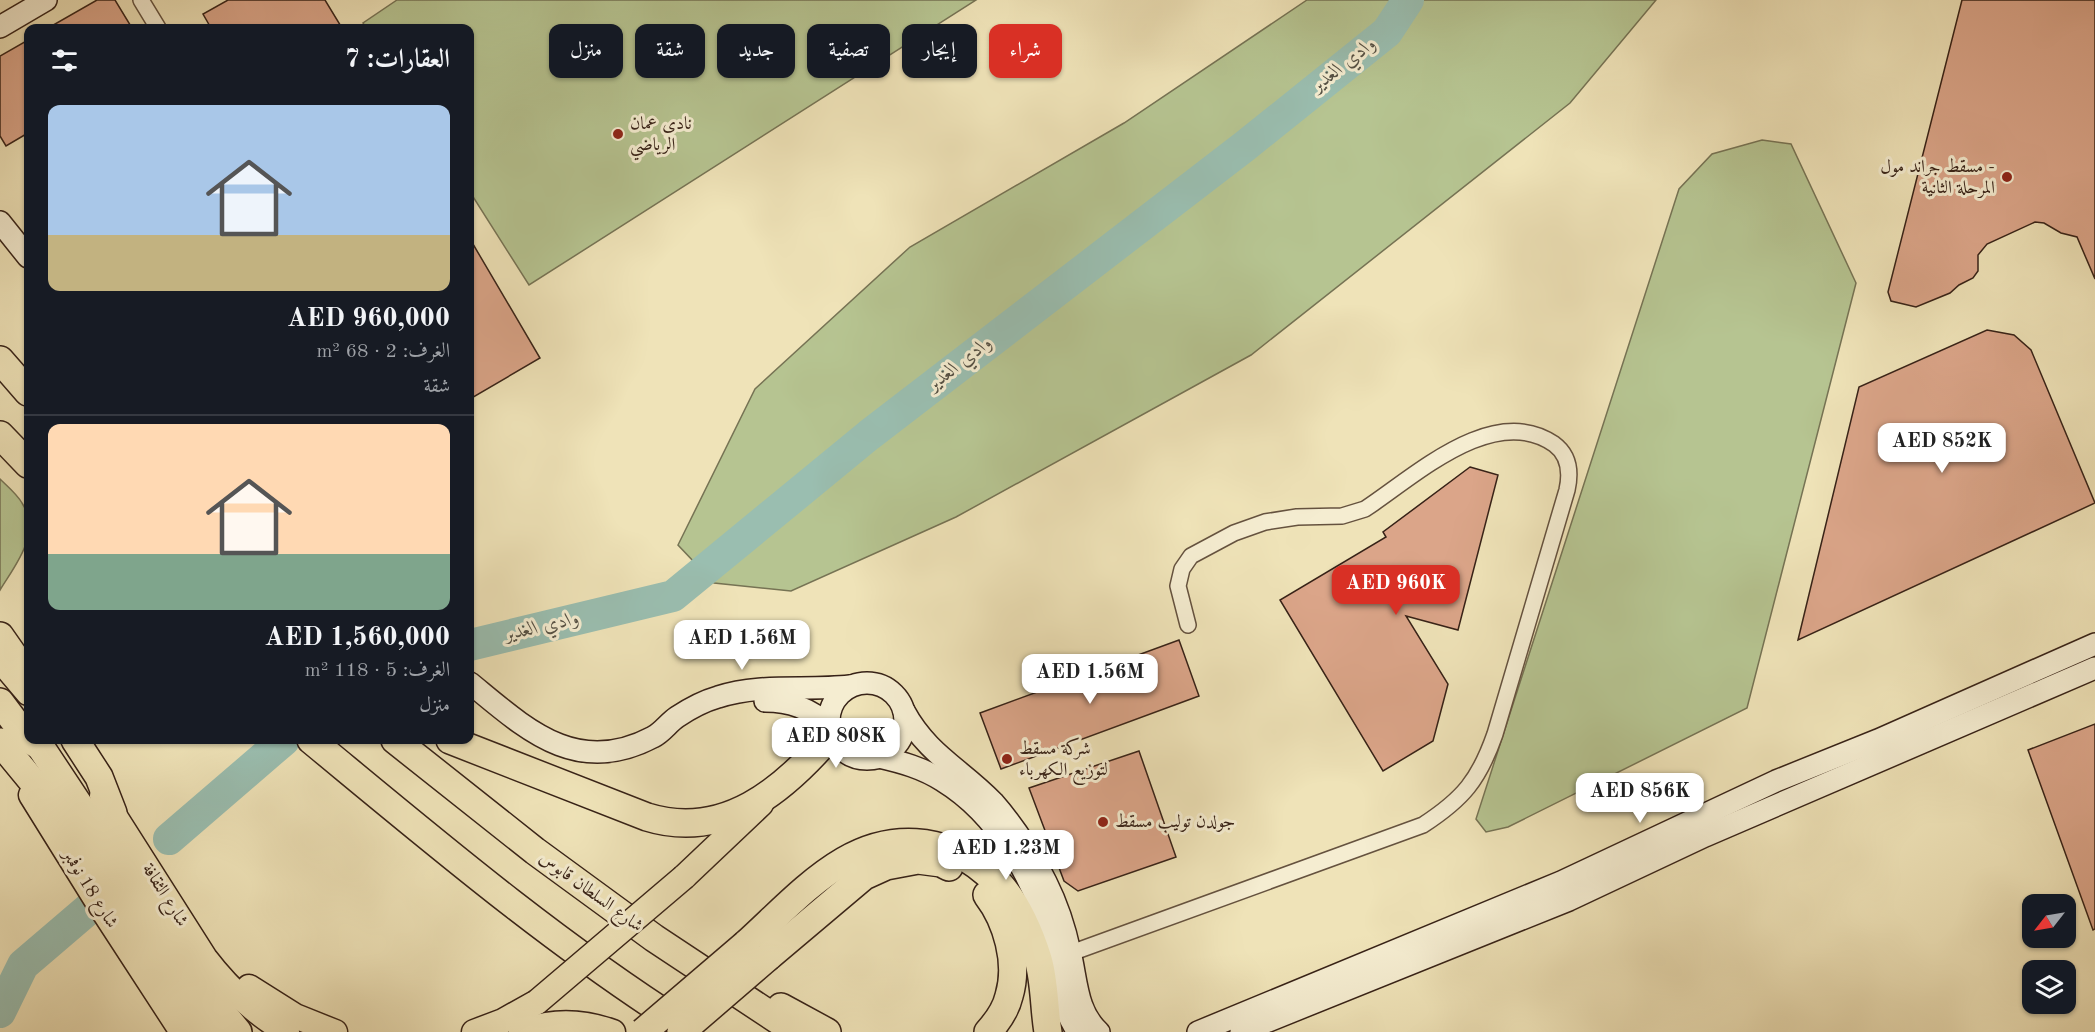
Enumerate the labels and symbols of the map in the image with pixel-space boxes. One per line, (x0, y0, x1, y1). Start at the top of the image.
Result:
water label: وادي الغدير (1306, 34, 1383, 101)
place label: نادي عمان الرياضي (630, 115, 692, 161)
marker: نادي عمان الرياضي (611, 127, 625, 141)
place label: مسقط جراند مول - المرحلة الثانية (1880, 158, 1995, 199)
marker: مسقط جراند مول - المرحلة الثانية (2000, 170, 2014, 184)
water label: وادي الغدير (922, 333, 999, 400)
pin: AED 852K (1880, 423, 2004, 474)
pin: AED 960K (1334, 565, 1458, 616)
water label: وادي الغدير (501, 609, 582, 650)
pin: AED 1.56M (673, 620, 811, 671)
pin: AED 1.56M (1021, 654, 1159, 705)
pin: AED 808K (774, 718, 898, 769)
place label: شركة مسقط لتوزيع الكهرباء (1019, 737, 1108, 785)
marker: شركة مسقط لتوزيع الكهرباء (1000, 752, 1014, 766)
pin: AED 856K (1578, 773, 1702, 824)
place label: جولدن توليب مسقط (1115, 813, 1235, 833)
marker: جولدن توليب مسقط (1096, 815, 1110, 829)
pin: AED 1.23M (937, 830, 1075, 881)
street label: شارع 18 نوفمبر (54, 845, 121, 934)
street label: شارع السلطان قابوس (533, 848, 646, 940)
street label: شارع الثقافة (134, 860, 191, 932)
north arrow (2022, 894, 2076, 948)

